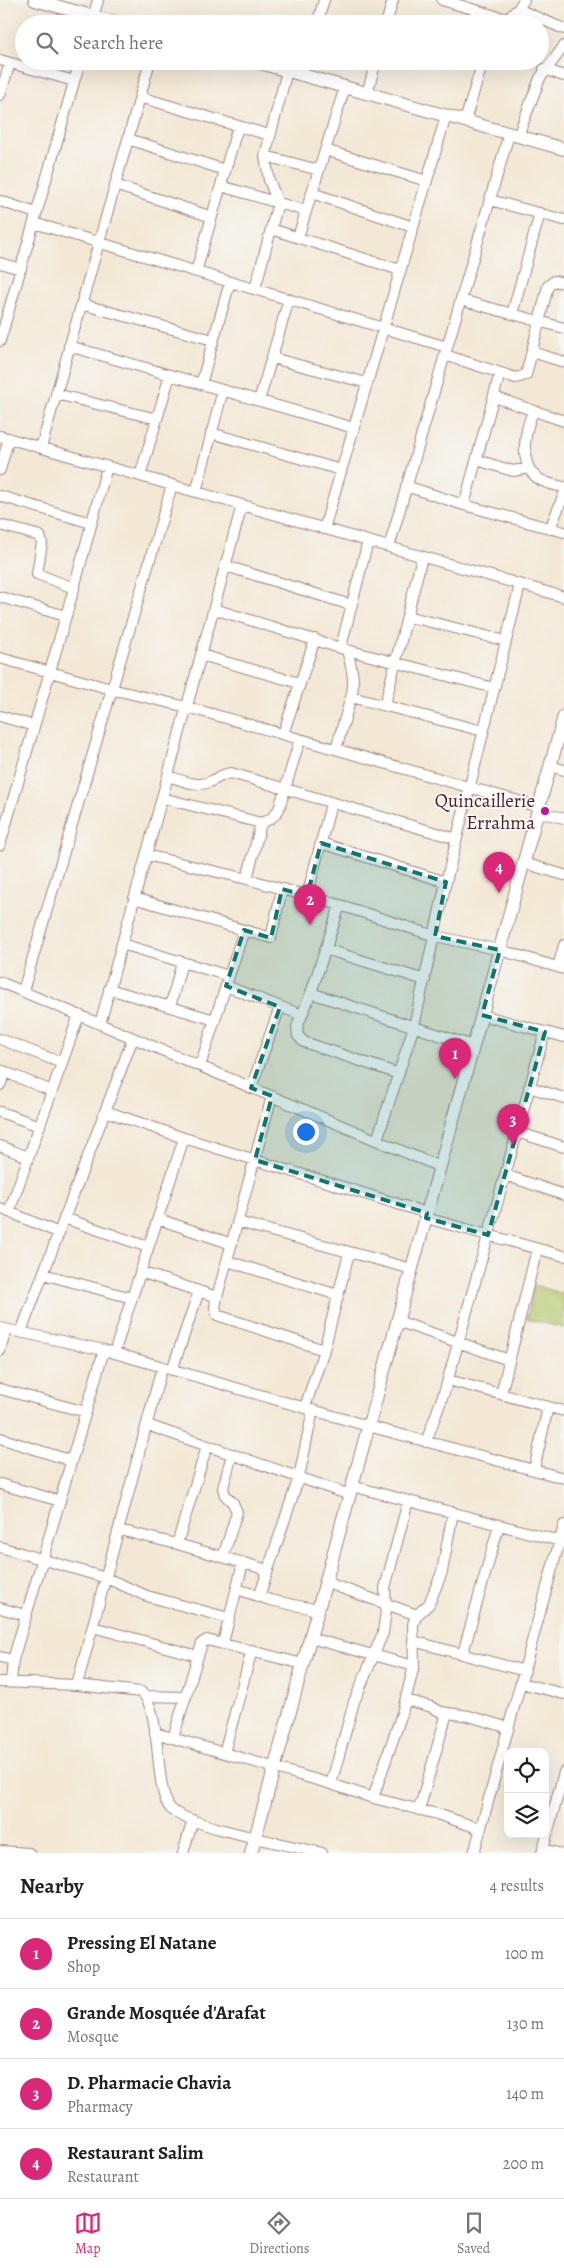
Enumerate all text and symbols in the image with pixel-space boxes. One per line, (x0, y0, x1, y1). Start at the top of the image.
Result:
search box (15, 15, 549, 70)
icon: search (33, 29, 61, 57)
text: Search here (73, 30, 163, 56)
place label: Quincaillerie Errahma (435, 788, 535, 836)
marker: Quincaillerie Errahma (539, 805, 551, 817)
pin: 4 (483, 852, 515, 893)
pin: 2 (294, 884, 326, 925)
pin: 1 (439, 1038, 471, 1079)
pin: 3 (497, 1104, 529, 1145)
your location (293, 1119, 319, 1145)
map controls (504, 1748, 549, 1838)
button: locate (504, 1748, 549, 1793)
button: layers (504, 1793, 549, 1838)
text: Nearby (20, 1872, 83, 1900)
text: 4 results (490, 1875, 544, 1897)
text: Pressing El Natane (67, 1930, 216, 1956)
text: 1 (33, 1943, 39, 1965)
text: 100 m (505, 1943, 544, 1965)
text: Shop (67, 1956, 100, 1978)
text: Grande Mosquée d'Arafat (67, 2000, 266, 2026)
text: 2 (32, 2013, 40, 2035)
text: 130 m (507, 2013, 544, 2035)
text: Mosque (67, 2026, 119, 2048)
text: D. Pharmacie Chavia (67, 2070, 231, 2096)
text: 3 (33, 2083, 39, 2105)
text: 140 m (506, 2083, 544, 2105)
text: Pharmacy (67, 2096, 133, 2118)
text: Restaurant Salim (67, 2140, 204, 2166)
text: 4 (32, 2153, 40, 2175)
text: 200 m (503, 2153, 544, 2175)
text: Restaurant (67, 2166, 139, 2188)
tab: Map (74, 2209, 102, 2258)
tab: Directions (249, 2209, 309, 2258)
tab: Saved (457, 2209, 490, 2258)

